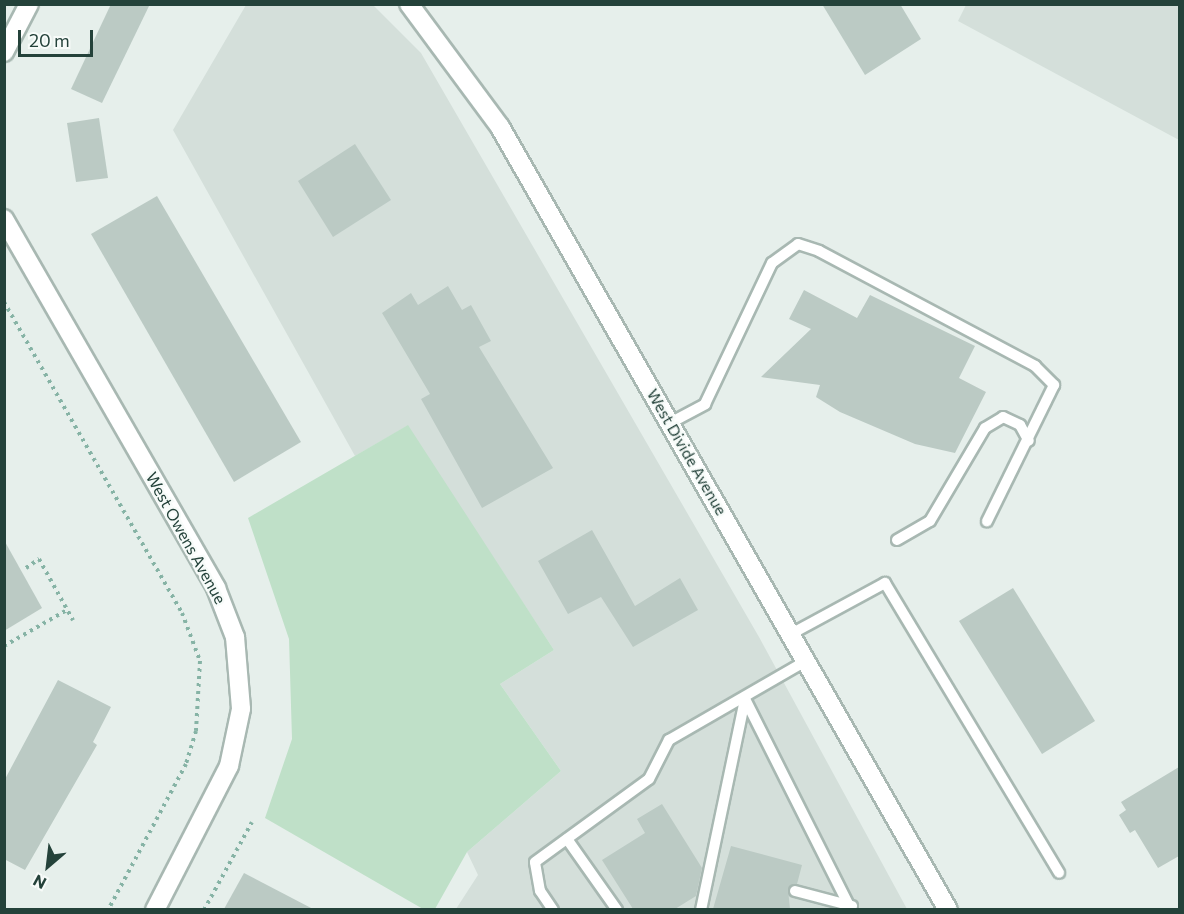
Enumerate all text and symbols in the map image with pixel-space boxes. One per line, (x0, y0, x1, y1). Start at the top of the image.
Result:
scale bar (21, 18, 96, 56)
text: 20 m (29, 29, 70, 51)
street label: West Divide Avenue (643, 385, 731, 519)
street label: West Owens Avenue (142, 469, 230, 607)
north arrow (18, 836, 78, 896)
text: N (30, 871, 49, 894)

